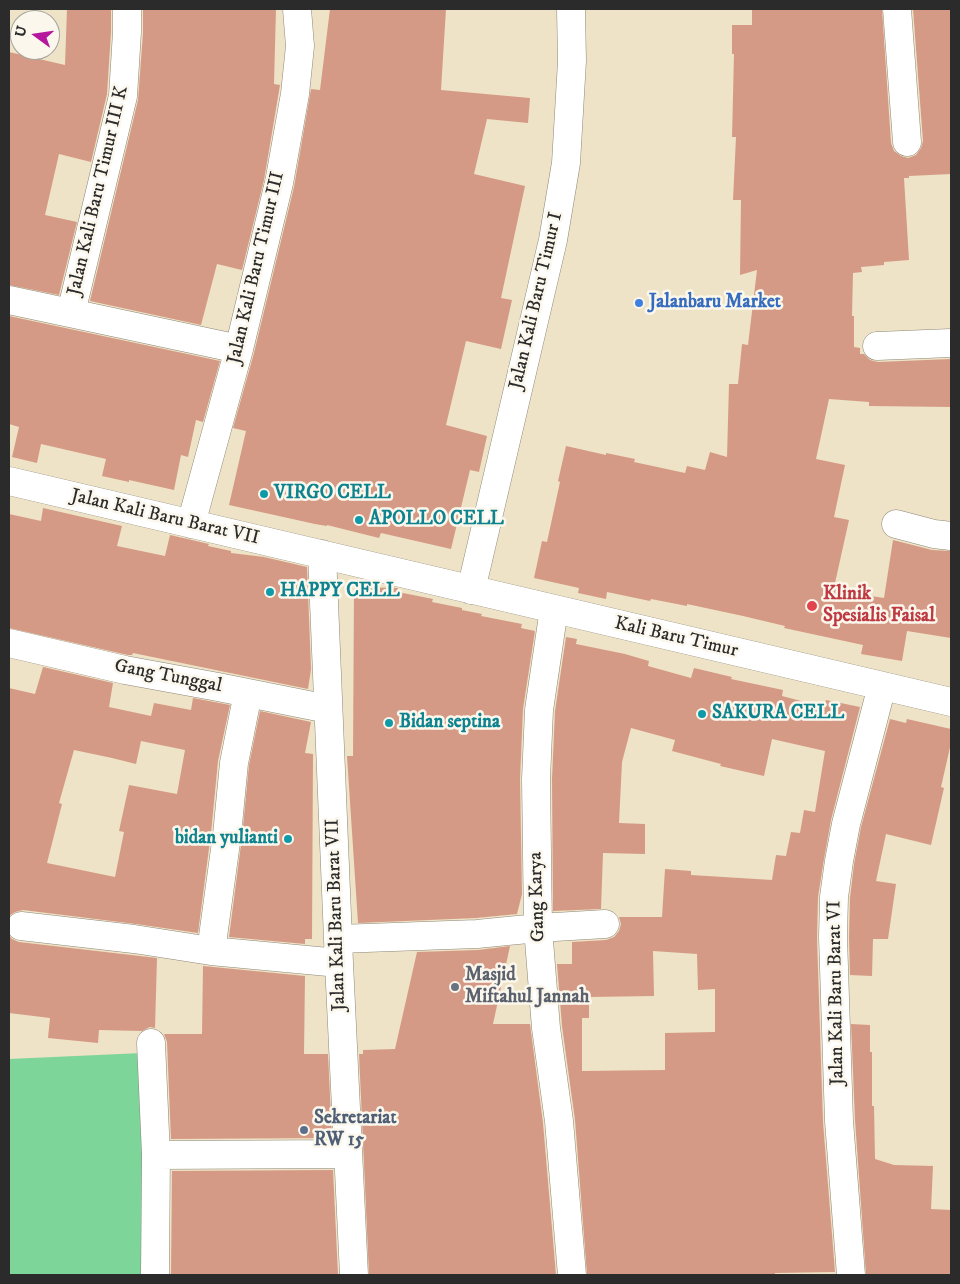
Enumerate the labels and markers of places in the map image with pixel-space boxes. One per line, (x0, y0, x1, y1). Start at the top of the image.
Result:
place label: Jalanbaru Market (649, 292, 781, 314)
marker: Jalanbaru Market (633, 297, 645, 309)
place label: VIRGO CELL (274, 483, 391, 505)
marker: VIRGO CELL (258, 488, 270, 500)
place label: APOLLO CELL (369, 509, 504, 531)
marker: APOLLO CELL (353, 514, 365, 526)
place label: HAPPY CELL (280, 581, 400, 603)
place label: Klinik Spesialis Faisal (823, 584, 935, 628)
marker: HAPPY CELL (264, 586, 276, 598)
marker: Klinik Spesialis Faisal (805, 599, 819, 613)
place label: SAKURA CELL (712, 703, 844, 725)
marker: SAKURA CELL (696, 708, 708, 720)
place label: Bidan septina (399, 712, 500, 734)
marker: Bidan septina (383, 717, 395, 729)
place label: bidan yulianti (175, 828, 278, 850)
marker: bidan yulianti (282, 833, 294, 845)
place label: Masjid Miftahul Jannah (465, 965, 589, 1009)
marker: Masjid Miftahul Jannah (449, 981, 461, 993)
place label: Sekretariat RW 15 (314, 1108, 396, 1152)
marker: Sekretariat RW 15 (298, 1124, 310, 1136)

